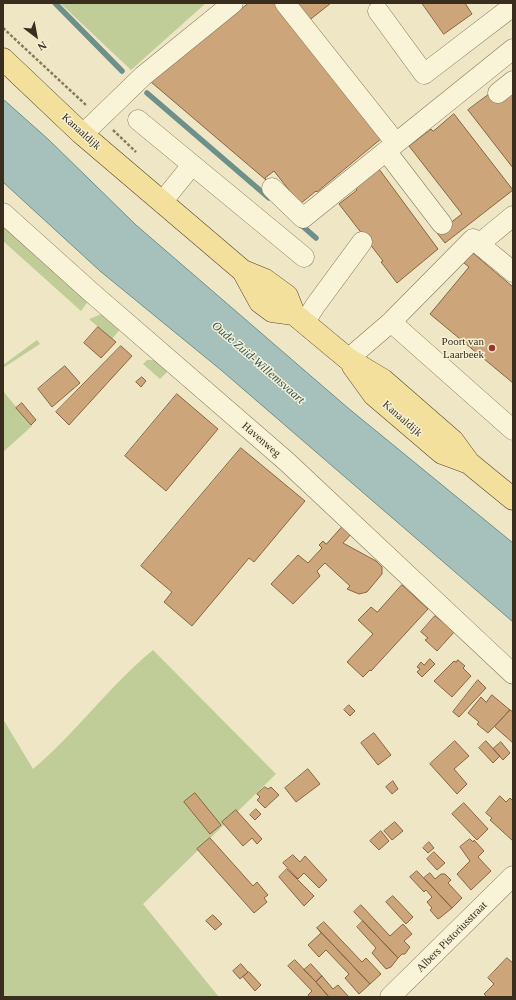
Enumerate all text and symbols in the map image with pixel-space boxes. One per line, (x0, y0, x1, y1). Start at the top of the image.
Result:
north arrow (16, 16, 56, 56)
text: N (36, 39, 49, 53)
street label: Kanaaldijk (59, 111, 103, 153)
water label: Oude Zuid-Willemsvaart (209, 319, 307, 407)
place label: Poort van Laarbeek (442, 335, 484, 361)
marker: Poort van Laarbeek (487, 343, 497, 353)
street label: Kanaaldijk (379, 398, 425, 440)
street label: Havenweg (239, 420, 283, 460)
street label: Albers Pistoriusstraat (414, 899, 490, 975)

